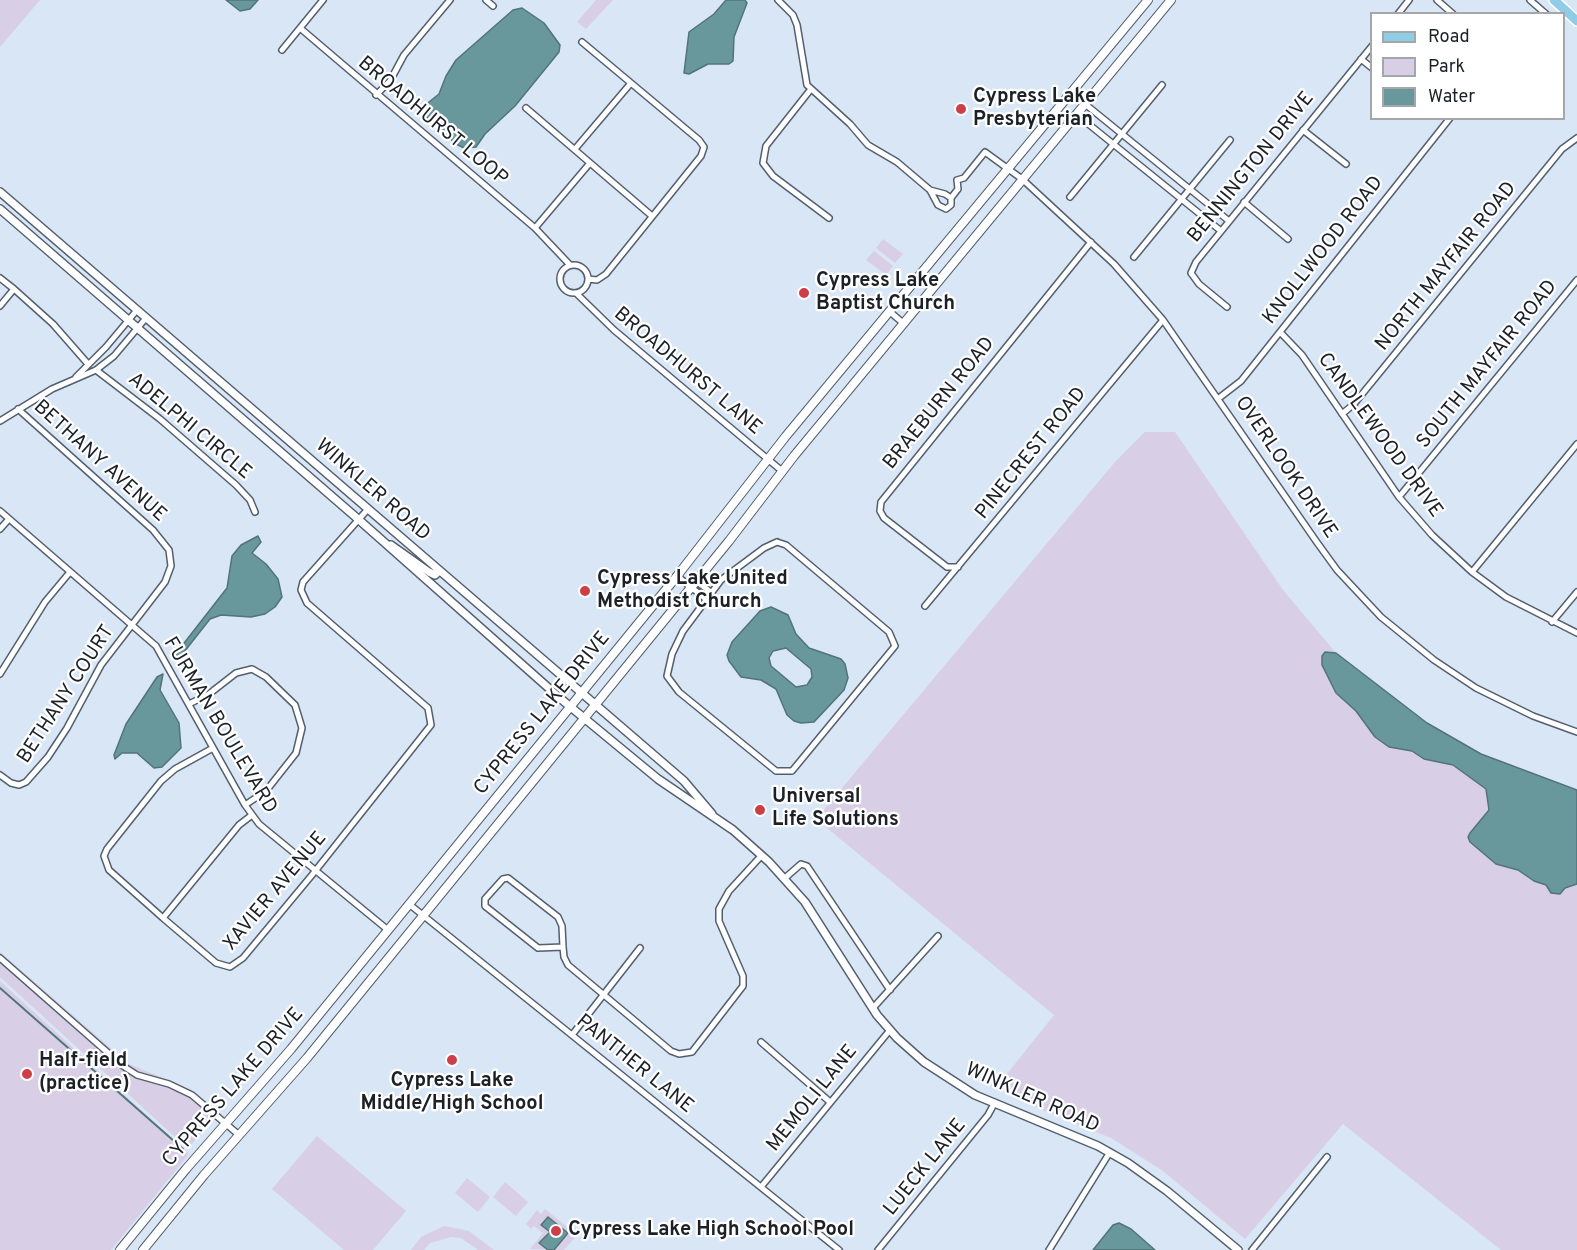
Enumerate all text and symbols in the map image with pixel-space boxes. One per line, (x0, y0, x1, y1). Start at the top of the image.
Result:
legend (1370, 12, 1565, 120)
text: Road (1428, 26, 1470, 49)
street label: BROADHURST LOOP (352, 52, 512, 192)
text: Park (1428, 56, 1465, 79)
place label: Cypress Lake Presbyterian (973, 86, 1096, 133)
text: Water (1428, 86, 1475, 109)
street label: BENNINGTON DRIVE (1184, 88, 1320, 248)
marker: Cypress Lake Presbyterian (954, 102, 968, 116)
street label: KNOLLWOOD ROAD (1259, 172, 1389, 330)
street label: NORTH MAYFAIR ROAD (1371, 178, 1523, 356)
place label: Cypress Lake Baptist Church (816, 270, 955, 317)
street label: SOUTH MAYFAIR ROAD (1413, 276, 1563, 454)
marker: Cypress Lake Baptist Church (797, 286, 811, 300)
street label: BROADHURST LANE (608, 303, 766, 441)
street label: BRAEBURN ROAD (879, 333, 1001, 475)
street label: CANDLEWOOD DRIVE (1311, 349, 1447, 523)
street label: ADELPHI CIRCLE (122, 368, 256, 486)
street label: PINECREST ROAD (971, 383, 1093, 525)
street label: OVERLOOK DRIVE (1228, 392, 1342, 544)
street label: BETHANY AVENUE (27, 396, 171, 528)
street label: WINKLER ROAD (310, 435, 434, 547)
place label: Cypress Lake United Methodist Church (597, 568, 788, 615)
marker: Cypress Lake United Methodist Church (578, 584, 592, 598)
street label: BETHANY COURT (13, 621, 121, 769)
street label: CYPRESS LAKE DRIVE (470, 628, 616, 800)
street label: FURMAN BOULEVARD (157, 633, 281, 819)
place label: Universal Life Solutions (772, 786, 899, 833)
marker: Universal Life Solutions (753, 803, 767, 817)
street label: XAVIER AVENUE (219, 828, 333, 956)
street label: CYPRESS LAKE DRIVE (158, 1003, 310, 1173)
street label: PANTHER LANE (571, 1010, 697, 1120)
street label: MEMOLI LANE (763, 1041, 863, 1157)
place label: Half-field (practice) (39, 1050, 130, 1097)
marker: Cypress Lake Middle/High School (445, 1053, 459, 1067)
street label: WINKLER ROAD (961, 1059, 1103, 1139)
marker: Half-field (practice) (20, 1067, 34, 1081)
place label: Cypress Lake Middle/High School (361, 1070, 543, 1117)
street label: LUECK LANE (880, 1115, 972, 1221)
place label: Cypress Lake High School Pool (568, 1219, 854, 1243)
marker: Cypress Lake High School Pool (549, 1224, 563, 1238)

